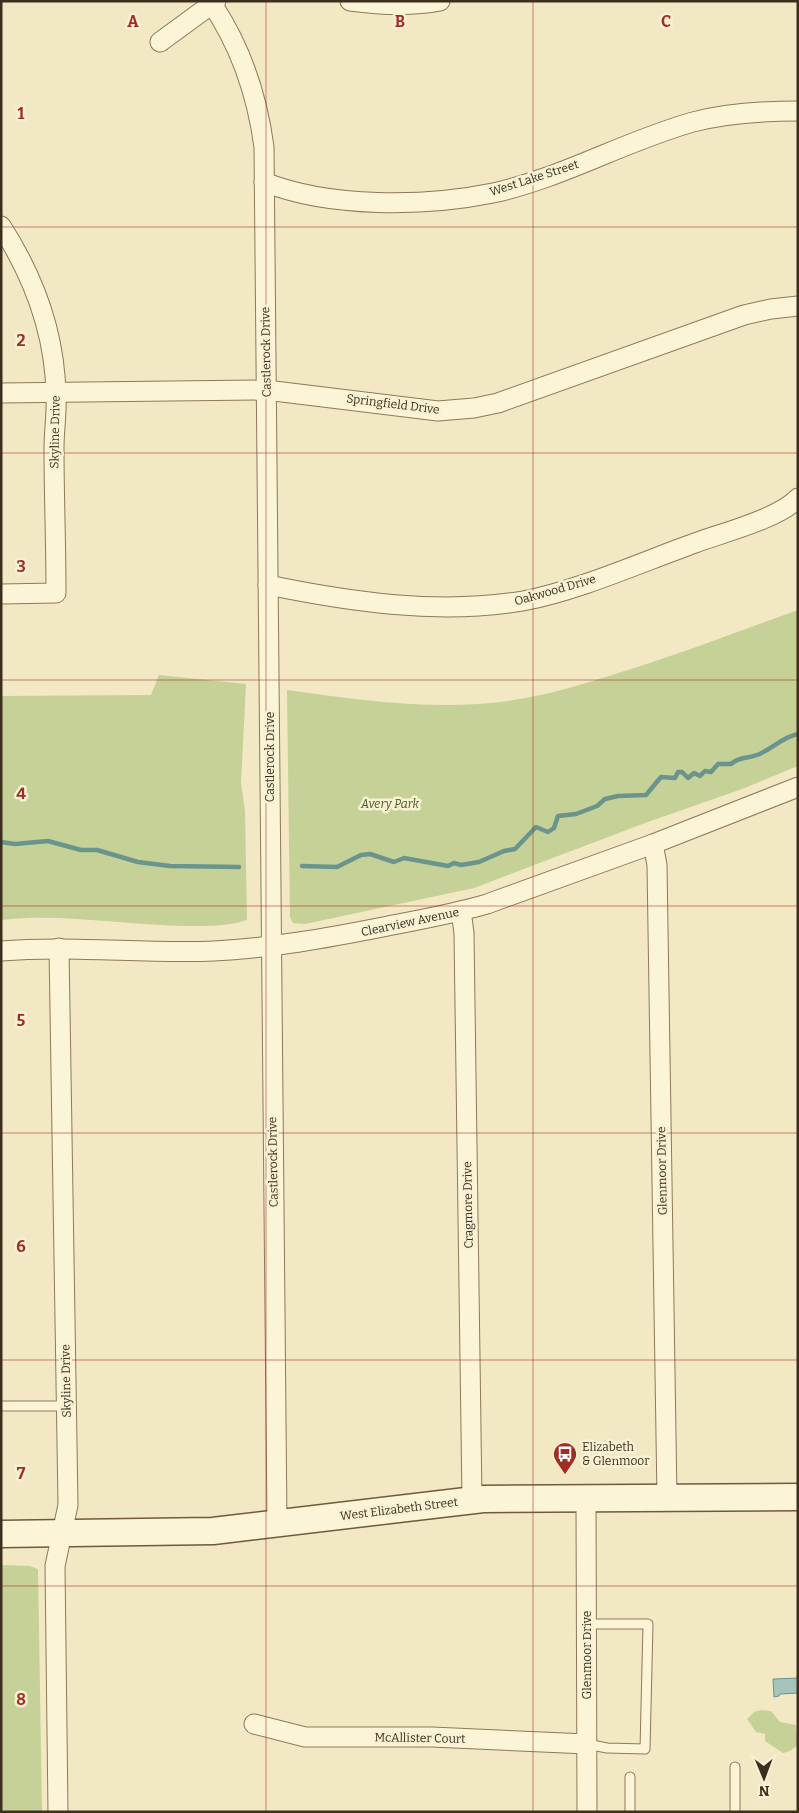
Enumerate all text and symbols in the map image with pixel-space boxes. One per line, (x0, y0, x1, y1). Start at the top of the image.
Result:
text: A (127, 12, 139, 31)
text: B (395, 12, 405, 31)
text: C (661, 12, 671, 31)
text: 1 (18, 104, 25, 123)
street label: West Lake Street (488, 157, 581, 199)
street label: Castlerock Drive (258, 307, 274, 397)
text: 2 (16, 331, 26, 350)
street label: Springfield Drive (346, 391, 440, 417)
street label: Skyline Drive (47, 395, 63, 469)
text: 3 (16, 557, 26, 576)
street label: Oakwood Drive (513, 572, 597, 608)
street label: Castlerock Drive (263, 712, 277, 802)
text: 4 (16, 784, 26, 803)
park label: Avery Park (360, 797, 419, 811)
street label: Clearview Avenue (360, 905, 460, 939)
text: 5 (17, 1011, 26, 1030)
street label: Castlerock Drive (265, 1117, 281, 1207)
street label: Glenmoor Drive (654, 1126, 670, 1216)
street label: Cragmore Drive (460, 1161, 476, 1249)
text: 6 (16, 1237, 26, 1256)
street label: Skyline Drive (58, 1344, 74, 1418)
place label: Elizabeth & Glenmoor (582, 1440, 650, 1468)
bus stop icon: Elizabeth & Glenmoor (552, 1441, 578, 1475)
text: 7 (17, 1464, 26, 1483)
street label: West Elizabeth Street (339, 1495, 459, 1523)
street label: Glenmoor Drive (580, 1611, 594, 1699)
text: 8 (16, 1690, 26, 1709)
street label: McAllister Court (374, 1730, 466, 1746)
north arrow (739, 1753, 789, 1803)
text: N (758, 1782, 770, 1799)

